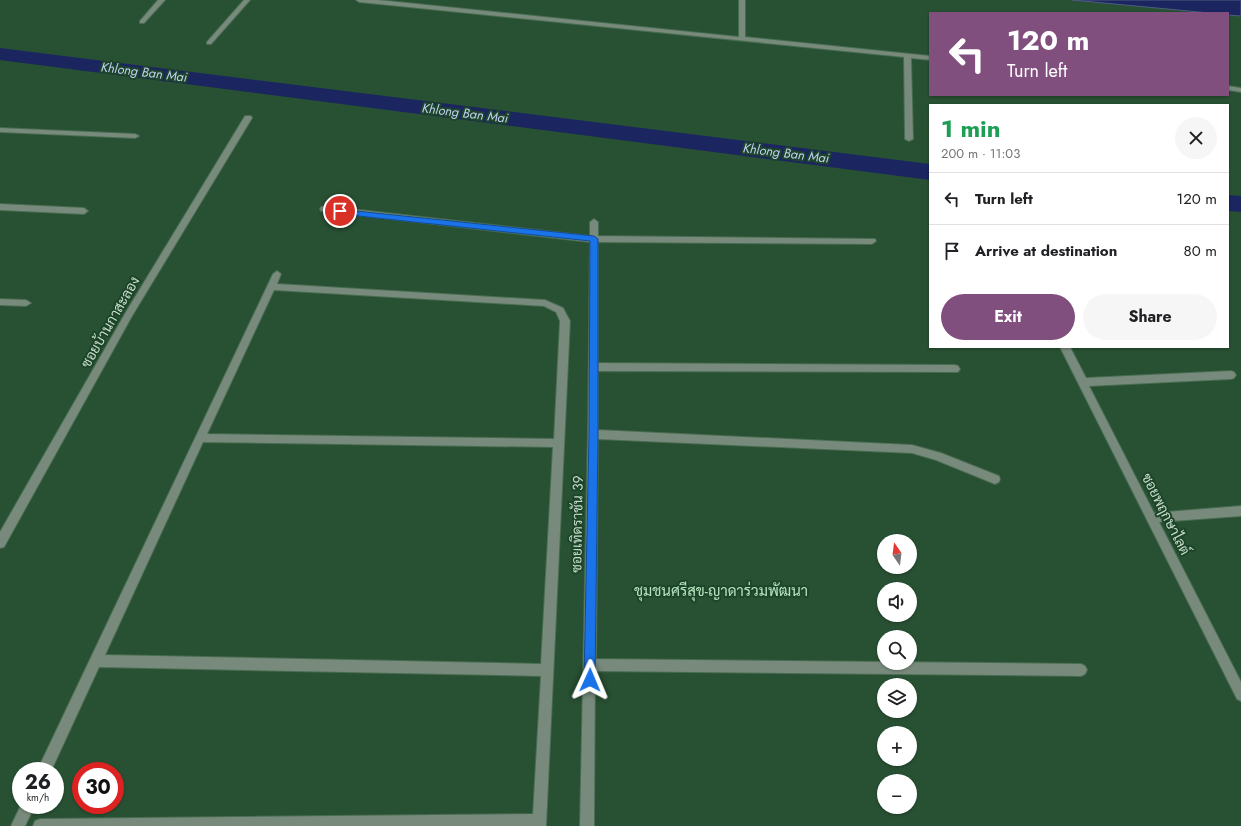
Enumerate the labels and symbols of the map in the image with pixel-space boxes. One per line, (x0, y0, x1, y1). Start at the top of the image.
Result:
water label: Khlong Ban Mai (100, 57, 189, 87)
water label: Khlong Ban Mai (421, 98, 510, 128)
water label: Khlong Ban Mai (742, 138, 831, 168)
pin (323, 194, 357, 228)
street label: ซอยบ้านกาสะลอง (76, 273, 144, 371)
street label: ซอยพฤกษาไลต์ (1137, 470, 1195, 558)
street label: ซอยเทิดราชัน 39 (566, 475, 588, 573)
north arrow (877, 534, 917, 574)
district label: ชุมชนศรีสุข-ญาดาร่วมพัฒนา (634, 580, 808, 602)
position arrow (569, 659, 611, 701)
speed limit sign: 30 (72, 762, 124, 814)

